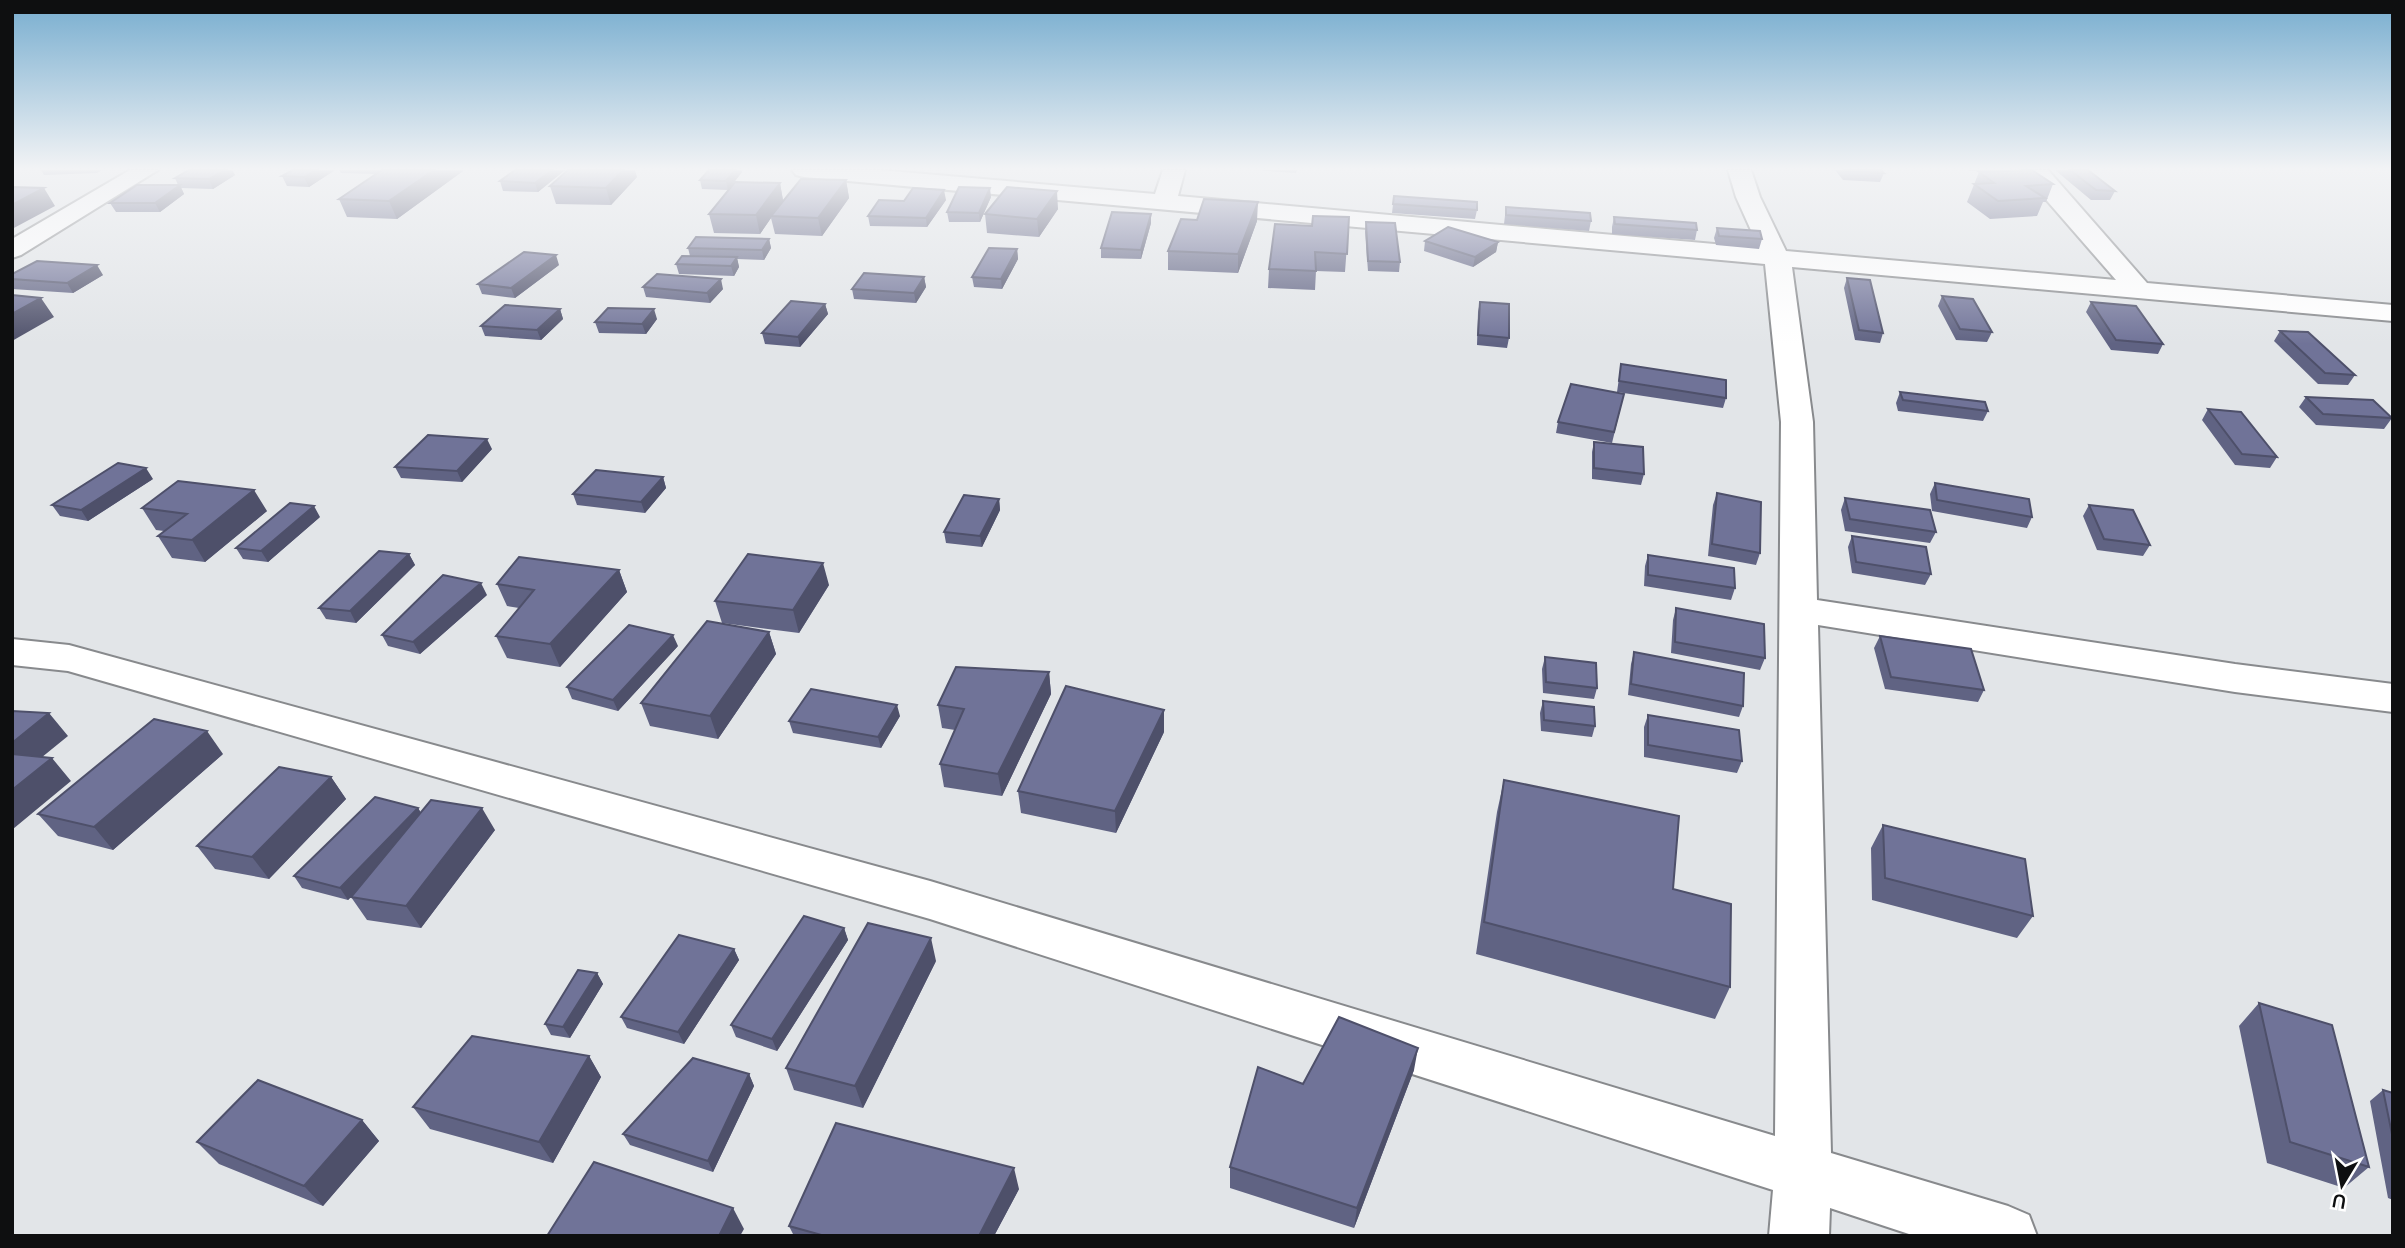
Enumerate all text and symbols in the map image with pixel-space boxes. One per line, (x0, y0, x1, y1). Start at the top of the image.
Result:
north arrow (2307, 1150, 2377, 1220)
text: U (2330, 1189, 2348, 1215)

